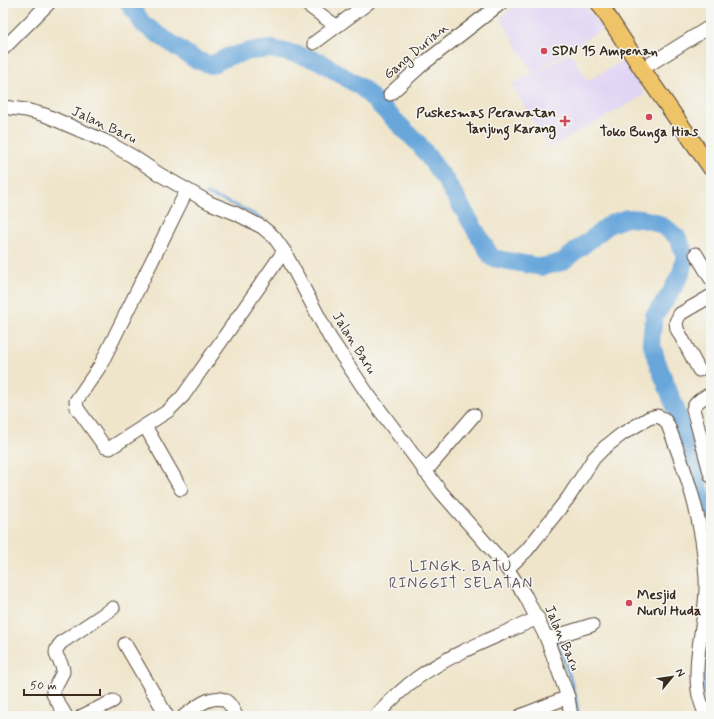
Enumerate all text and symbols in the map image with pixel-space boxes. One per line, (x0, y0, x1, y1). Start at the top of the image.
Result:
street label: Gang Durian (380, 19, 453, 84)
place label: SDN 15 Ampenan (552, 42, 658, 60)
marker: SDN 15 Ampenan (539, 46, 549, 56)
street label: Jalan Baru (69, 102, 139, 148)
place label: Puskesmas Perawatan Tanjung Karang (416, 104, 556, 141)
marker: Toko Bunga Hias (644, 112, 654, 122)
marker: Puskesmas Perawatan Tanjung Karang (559, 115, 571, 127)
place label: Toko Bunga Hias (600, 123, 699, 144)
street label: Jalan Baru (328, 309, 380, 377)
district label: LINGK. BATU RINGGIT SELATAN (389, 557, 533, 594)
place label: Mesjid Nurul Huda (637, 586, 701, 620)
marker: Mesjid Nurul Huda (624, 598, 634, 608)
street label: Jalan Baru (540, 602, 584, 674)
north arrow (652, 657, 692, 697)
text: N (672, 666, 688, 679)
scale bar (24, 671, 100, 697)
text: 50 m (30, 678, 57, 694)

